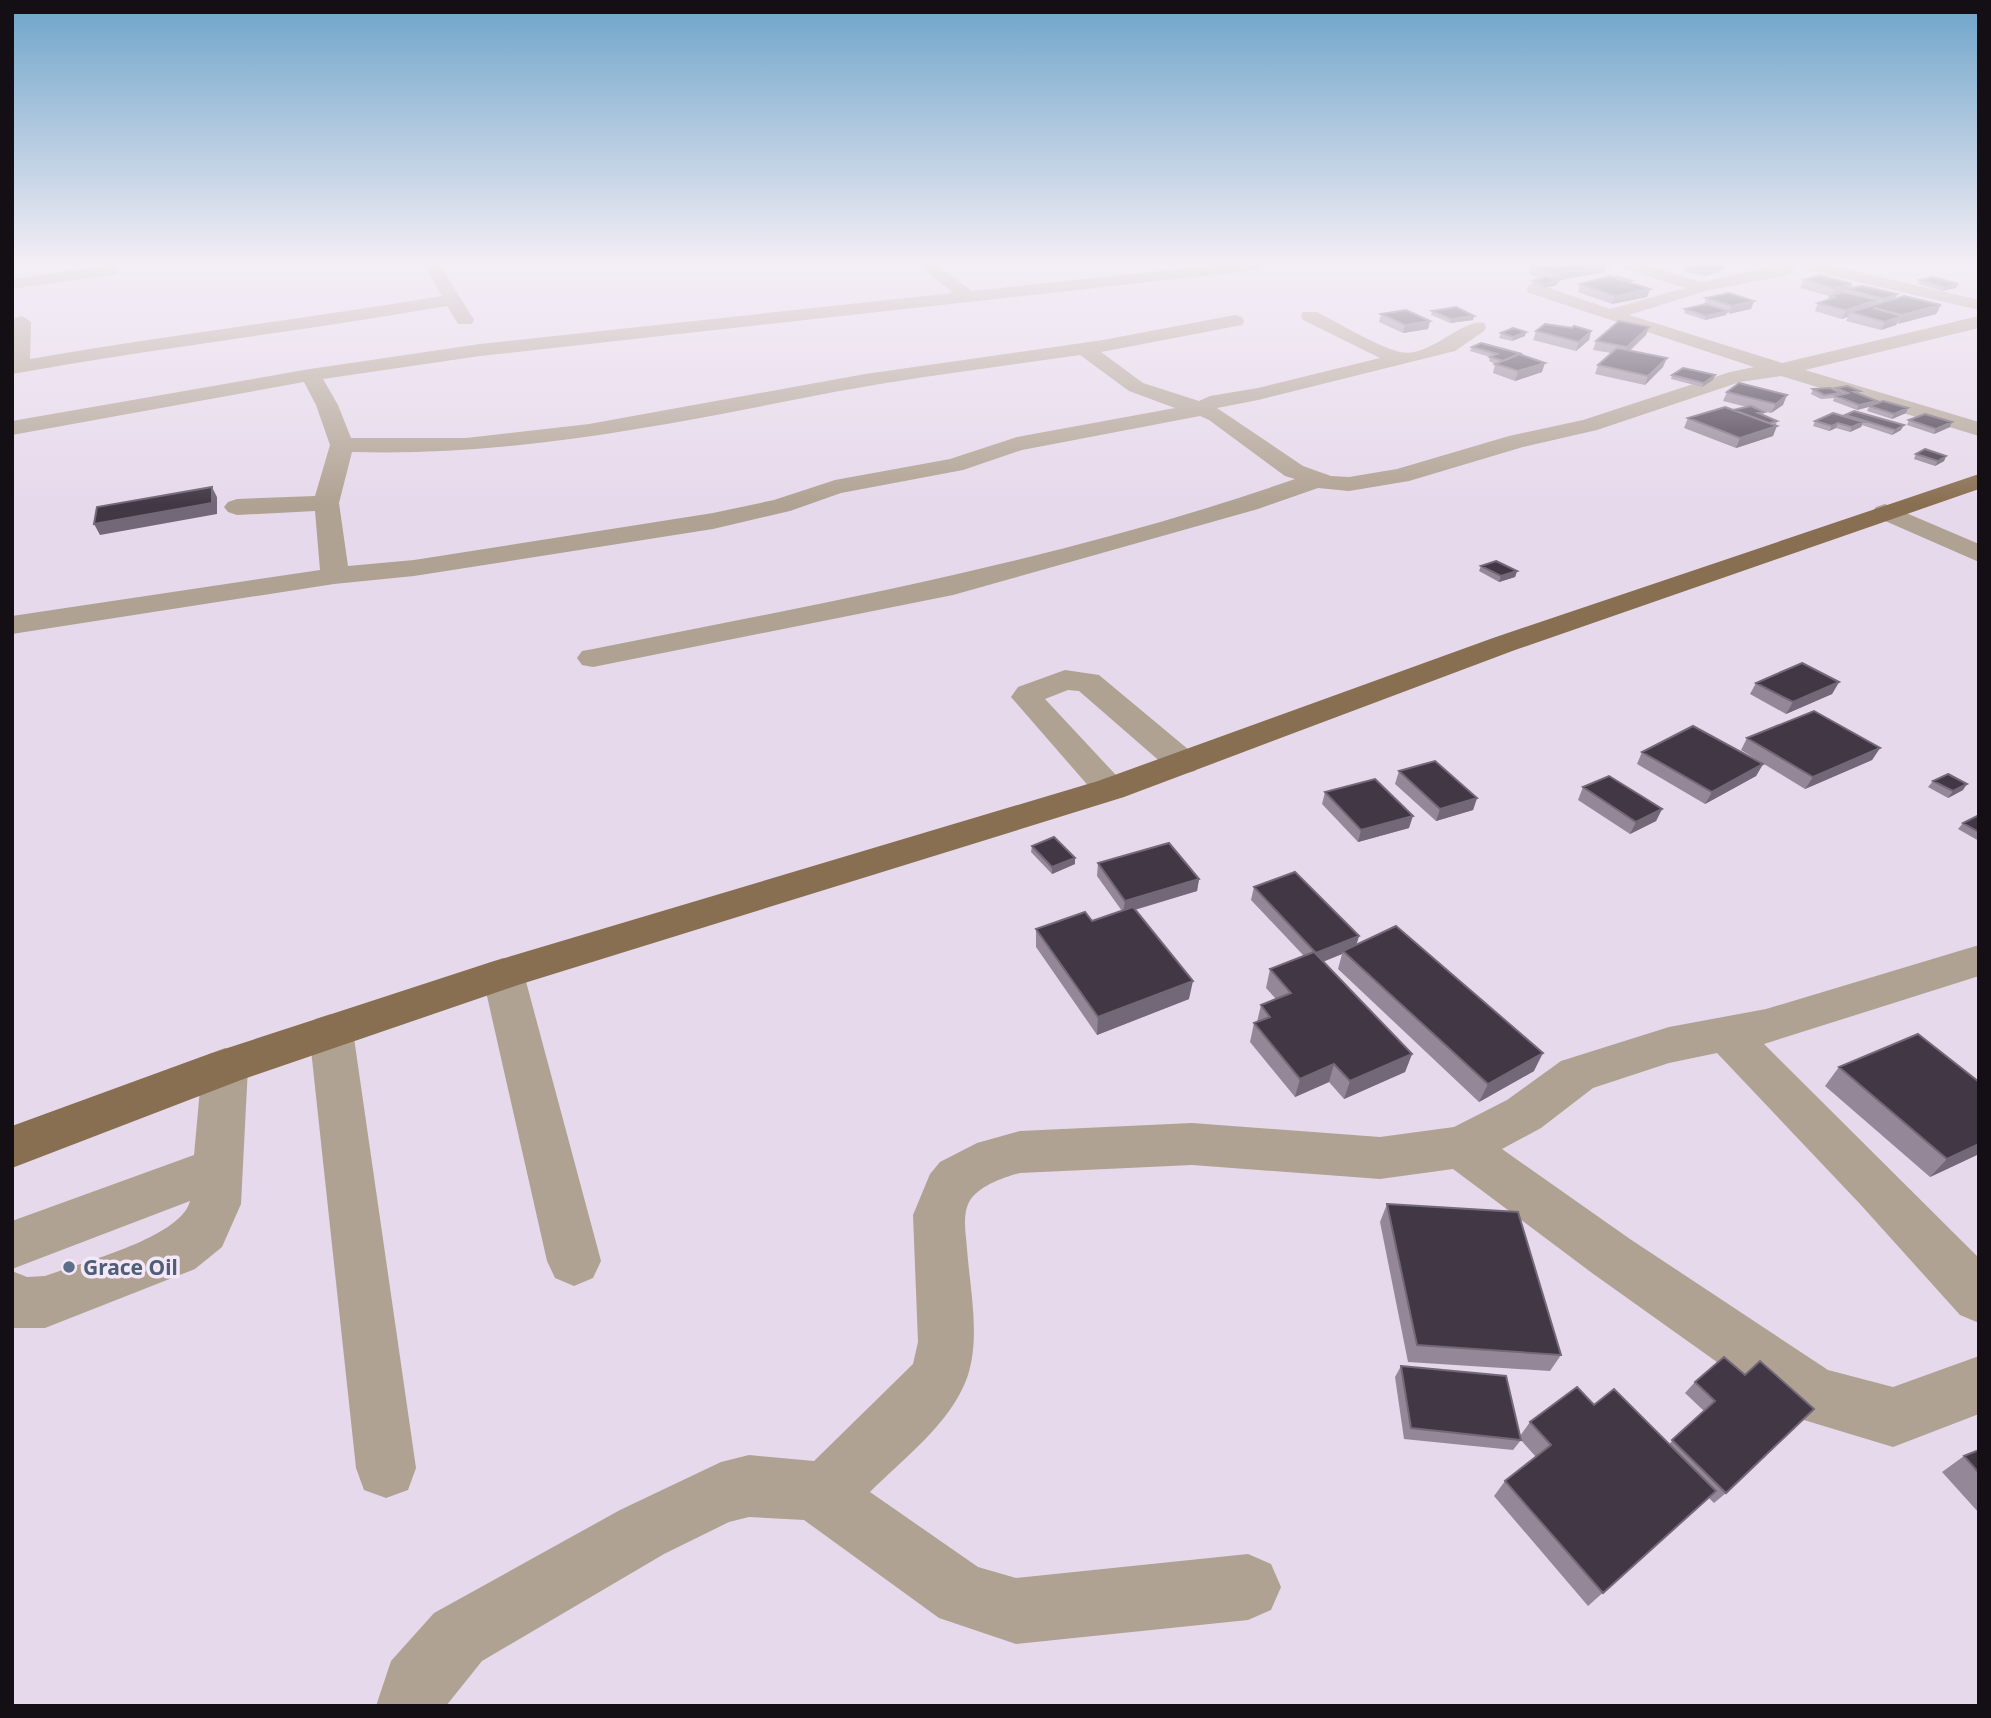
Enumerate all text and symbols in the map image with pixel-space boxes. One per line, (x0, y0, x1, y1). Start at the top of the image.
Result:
place label: Grace Oil (83, 1253, 178, 1281)
marker: Grace Oil (61, 1259, 77, 1275)

